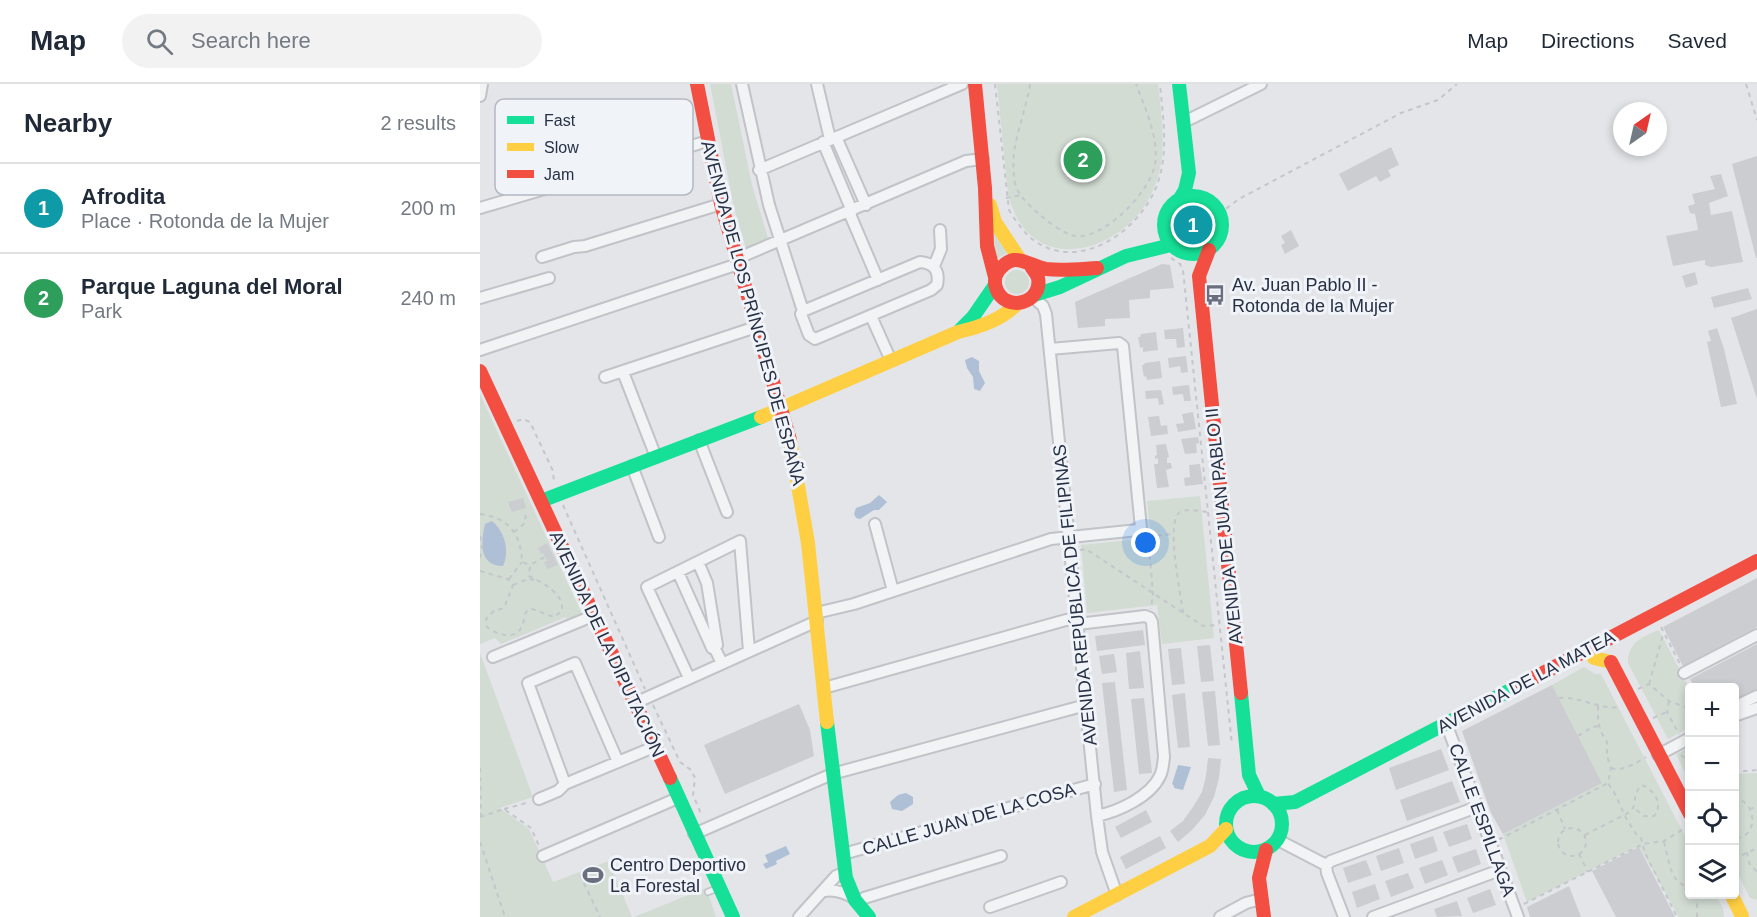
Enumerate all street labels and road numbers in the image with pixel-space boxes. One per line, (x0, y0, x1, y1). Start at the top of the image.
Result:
street label: AVENIDA DE LOS PRÍNCIPES DE ESPAÑA (697, 138, 810, 488)
street label: AVENIDA DE JUAN PABLO II (1202, 407, 1246, 645)
street label: AVENIDA REPÚBLICA DE FILIPINAS (1048, 443, 1101, 747)
street label: AVENIDA DE LA DIPUTACIÓN (546, 527, 669, 760)
street label: AVENIDA DE LA MATEA (1434, 627, 1618, 737)
street label: CALLE ESPILLAGA (1445, 741, 1519, 899)
street label: CALLE JUAN DE LA COSA (860, 779, 1078, 859)

